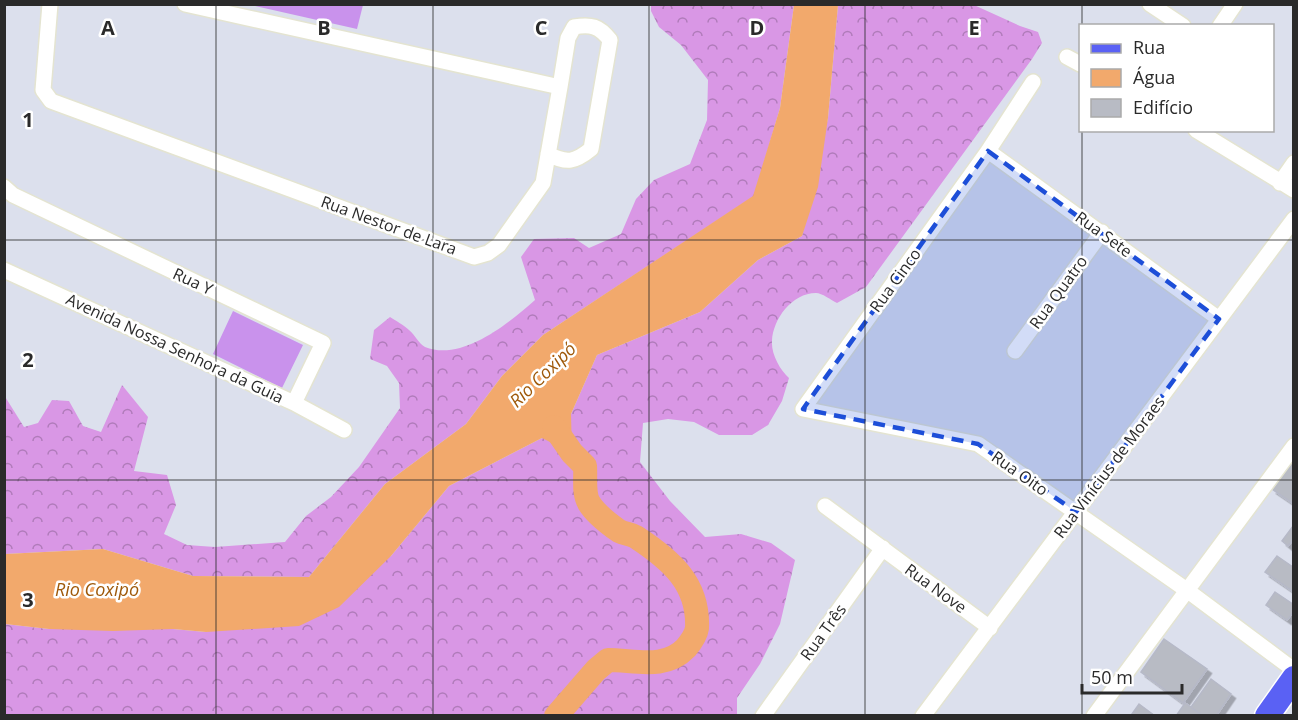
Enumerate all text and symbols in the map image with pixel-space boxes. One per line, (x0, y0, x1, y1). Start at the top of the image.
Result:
text: A (101, 14, 115, 41)
text: B (317, 14, 331, 41)
text: C (535, 14, 548, 41)
text: D (750, 14, 764, 41)
text: E (968, 14, 980, 41)
legend (1079, 24, 1274, 132)
text: Rua (1133, 35, 1165, 59)
text: Água (1133, 65, 1175, 89)
text: Edifício (1133, 95, 1193, 119)
text: 1 (22, 106, 34, 133)
street label: Rua Nestor de Lara (318, 190, 460, 260)
street label: Rua Sete (1071, 206, 1137, 262)
street label: Rua Cinco (864, 244, 926, 316)
street label: Rua Quatro (1024, 251, 1092, 333)
street label: Rua Y (169, 262, 217, 300)
street label: Avenida Nossa Senhora da Guia (63, 288, 287, 408)
water label: Rio Coxipó (504, 336, 581, 412)
text: 2 (22, 346, 34, 373)
street label: Rua Vinícius de Moraes (1048, 392, 1170, 542)
street label: Rua Oito (987, 445, 1053, 501)
street label: Rua Nove (901, 558, 971, 618)
water label: Rio Coxipó (55, 577, 139, 601)
text: 3 (22, 586, 34, 613)
street label: Rua Três (795, 599, 851, 665)
scale bar (1082, 657, 1182, 695)
text: 50 m (1091, 665, 1133, 689)

